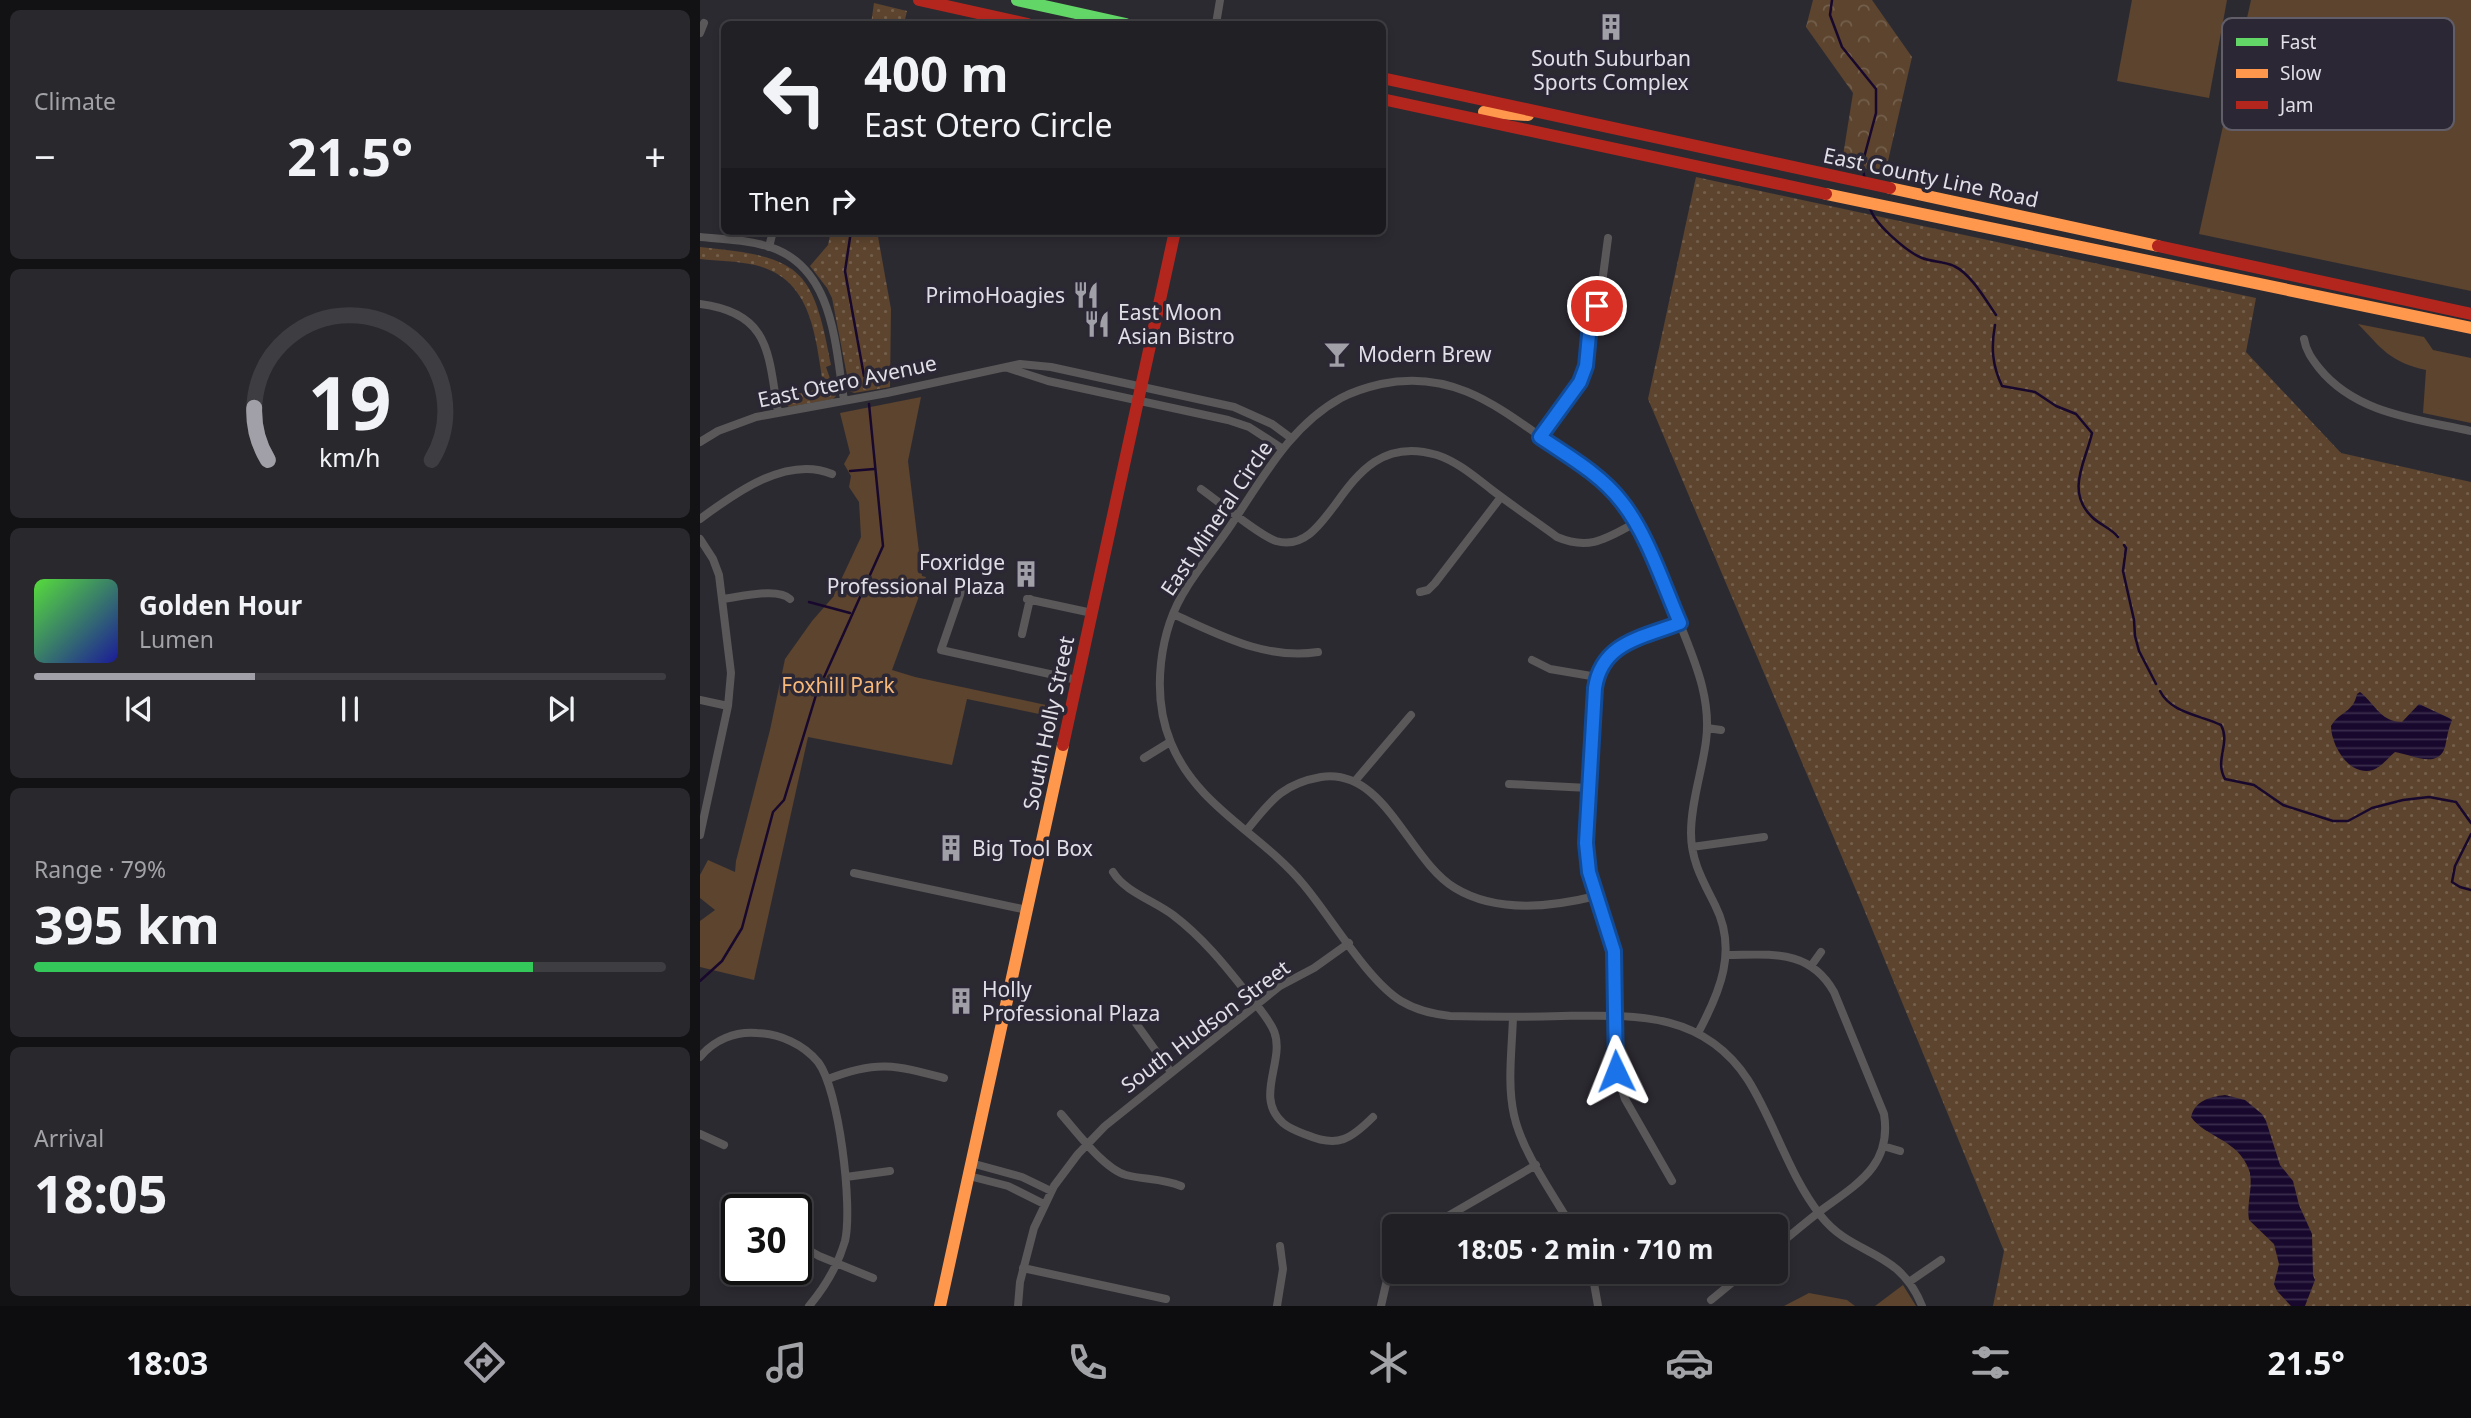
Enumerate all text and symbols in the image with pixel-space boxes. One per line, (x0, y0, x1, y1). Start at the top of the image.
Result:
building icon: South Suburban Sports Complex (1596, 12, 1626, 42)
legend (2222, 18, 2454, 130)
text: Fast (2280, 29, 2317, 55)
text: 400 m (864, 40, 1009, 106)
place label: South Suburban Sports Complex (1531, 44, 1691, 96)
icon: left (749, 49, 840, 140)
text: Slow (2280, 60, 2321, 86)
text: Climate (34, 85, 116, 117)
text: Jam (2278, 92, 2314, 118)
text: East Otero Circle (864, 103, 1113, 146)
text: 21.5° (287, 120, 413, 191)
text: − (34, 130, 56, 182)
text: + (644, 130, 666, 182)
street label: East County Line Road (1821, 140, 2041, 214)
icon: right (824, 182, 862, 220)
text: Then (749, 183, 810, 219)
pin (1567, 276, 1627, 336)
restaurant icon: PrimoHoagies (1071, 280, 1101, 310)
place label: PrimoHoagies (926, 281, 1065, 309)
icon: arrive (1578, 287, 1616, 325)
place label: East Moon Asian Bistro (1118, 298, 1235, 350)
restaurant icon: East Moon Asian Bistro (1082, 309, 1112, 339)
bar icon: Modern Brew (1322, 339, 1352, 369)
place label: Modern Brew (1358, 340, 1492, 368)
street label: East Otero Avenue (755, 348, 939, 414)
text: 19 (308, 352, 392, 451)
street label: East Mineral Circle (1154, 435, 1278, 601)
text: km/h (319, 440, 381, 474)
place label: Foxridge Professional Plaza (827, 548, 1005, 600)
building icon: Foxridge Professional Plaza (1011, 559, 1041, 589)
text: Golden Hour (139, 587, 302, 623)
text: Lumen (139, 623, 214, 655)
street label: South Holly Street (1016, 633, 1080, 813)
park label: Foxhill Park (781, 671, 895, 699)
icon: previous (120, 690, 158, 728)
icon: pause (331, 690, 369, 728)
icon: next (542, 690, 580, 728)
building icon: Big Tool Box (936, 833, 966, 863)
place label: Big Tool Box (972, 834, 1093, 862)
text: Range · 79% (34, 853, 166, 885)
text: 395 km (34, 888, 220, 959)
street label: South Hudson Street (1115, 953, 1295, 1099)
place label: Holly Professional Plaza (982, 975, 1160, 1027)
building icon: Holly Professional Plaza (946, 986, 976, 1016)
position arrow (1579, 1034, 1653, 1108)
text: Arrival (34, 1122, 104, 1154)
text: 18:05 (34, 1157, 168, 1228)
speed limit sign: 30 (721, 1194, 812, 1285)
text: 18:05 · 2 min · 710 m (1457, 1231, 1713, 1267)
icon: directions (460, 1338, 509, 1387)
icon: music (762, 1338, 811, 1387)
icon: phone (1063, 1338, 1112, 1387)
icon: climate (1364, 1338, 1413, 1387)
icon: car (1665, 1338, 1714, 1387)
icon: filters (1966, 1338, 2015, 1387)
text: 18:03 (126, 1341, 208, 1384)
text: 21.5° (2267, 1341, 2345, 1384)

